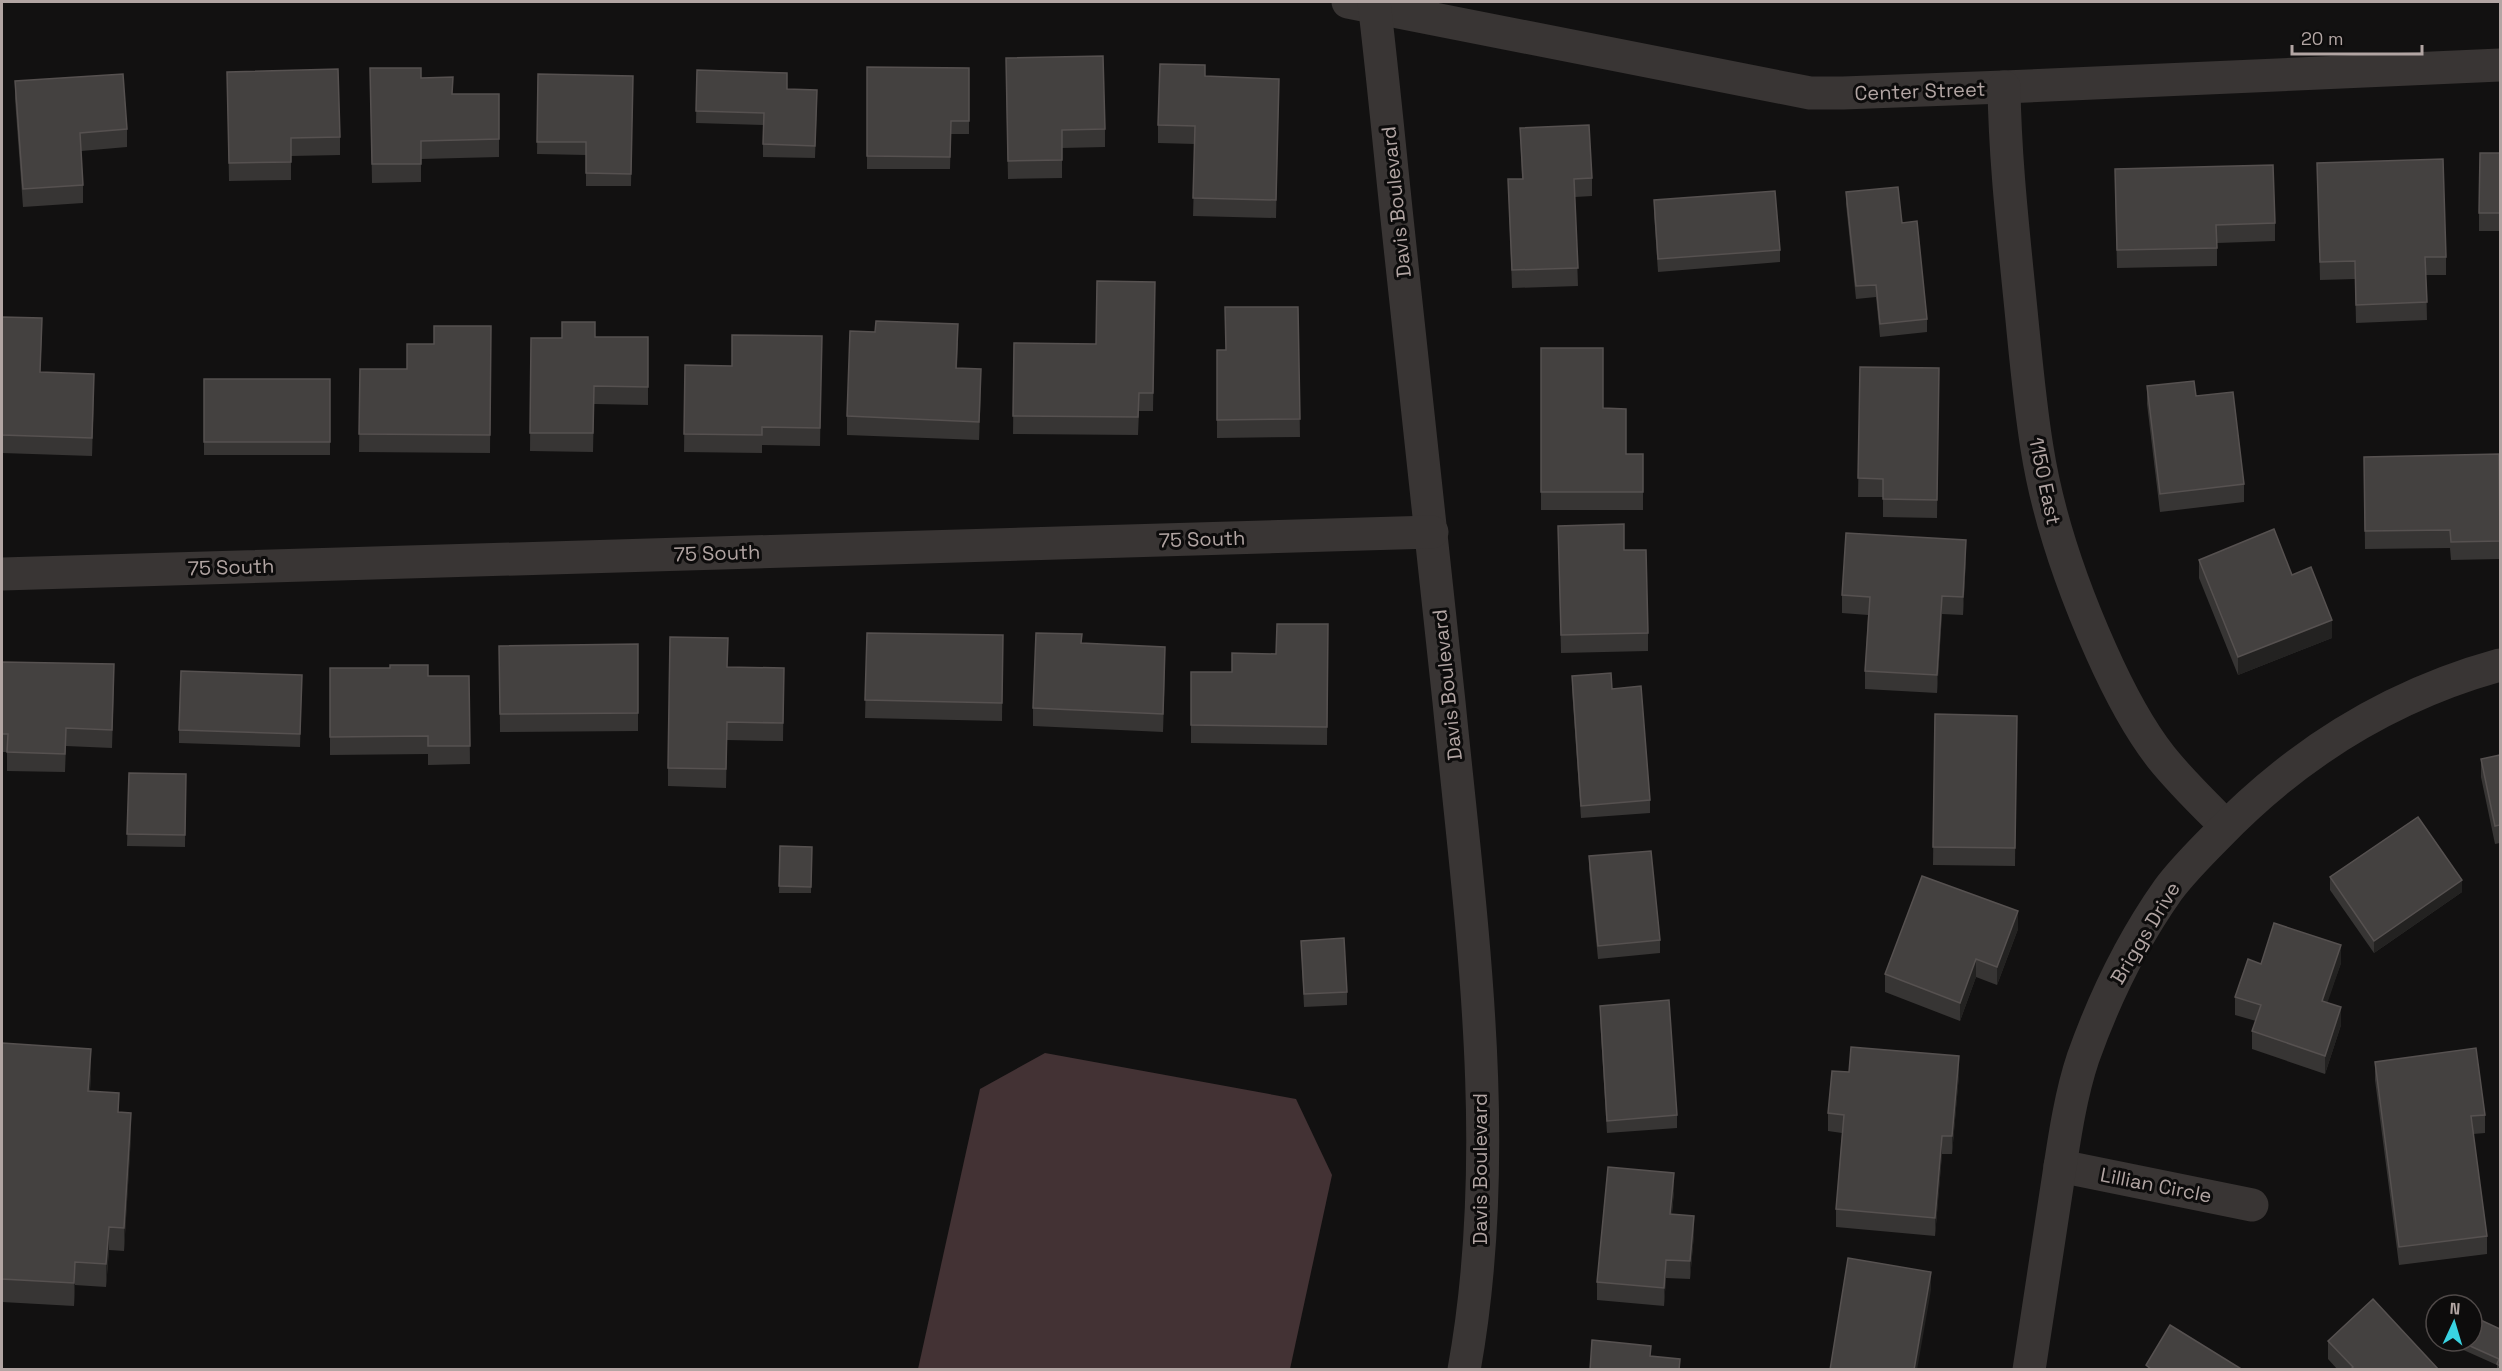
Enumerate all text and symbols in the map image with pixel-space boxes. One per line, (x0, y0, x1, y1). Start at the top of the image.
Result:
scale bar (2292, 18, 2422, 56)
text: 20 m (2301, 27, 2344, 50)
street label: Center Street (1854, 76, 1986, 106)
street label: Davis Boulevard (1375, 125, 1417, 279)
street label: 1150 East (2023, 435, 2067, 527)
street label: 75 South (1158, 524, 1246, 554)
street label: 75 South (673, 538, 761, 568)
street label: 75 South (187, 552, 275, 582)
street label: Davis Boulevard (1426, 608, 1468, 762)
street label: Briggs Drive (2104, 877, 2186, 989)
street label: Davis Boulevard (1467, 1093, 1493, 1245)
street label: Lillian Circle (2098, 1161, 2214, 1209)
north arrow (2424, 1293, 2484, 1353)
text: N (2449, 1298, 2461, 1319)

